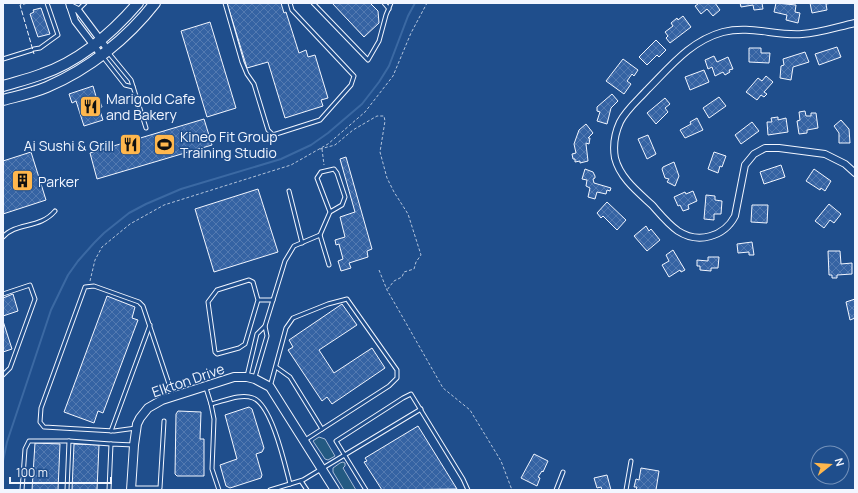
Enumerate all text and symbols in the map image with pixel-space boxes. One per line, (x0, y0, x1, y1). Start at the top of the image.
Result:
place label: Marigold Cafe and Bakery (106, 89, 195, 124)
restaurant icon: Marigold Cafe and Bakery (77, 93, 103, 119)
place label: Kineo Fit Group Training Studio (180, 127, 278, 162)
sports icon: Kineo Fit Group Training Studio (152, 131, 178, 157)
restaurant icon: Ai Sushi & Grill (117, 132, 143, 158)
place label: Ai Sushi & Grill (24, 136, 114, 155)
building icon: Parker (9, 168, 35, 194)
place label: Parker (38, 172, 79, 191)
street label: Elkton Drive (149, 359, 227, 401)
north arrow (810, 445, 850, 485)
text: N (832, 456, 848, 468)
scale bar (10, 459, 111, 485)
text: 100 m (16, 464, 48, 481)

